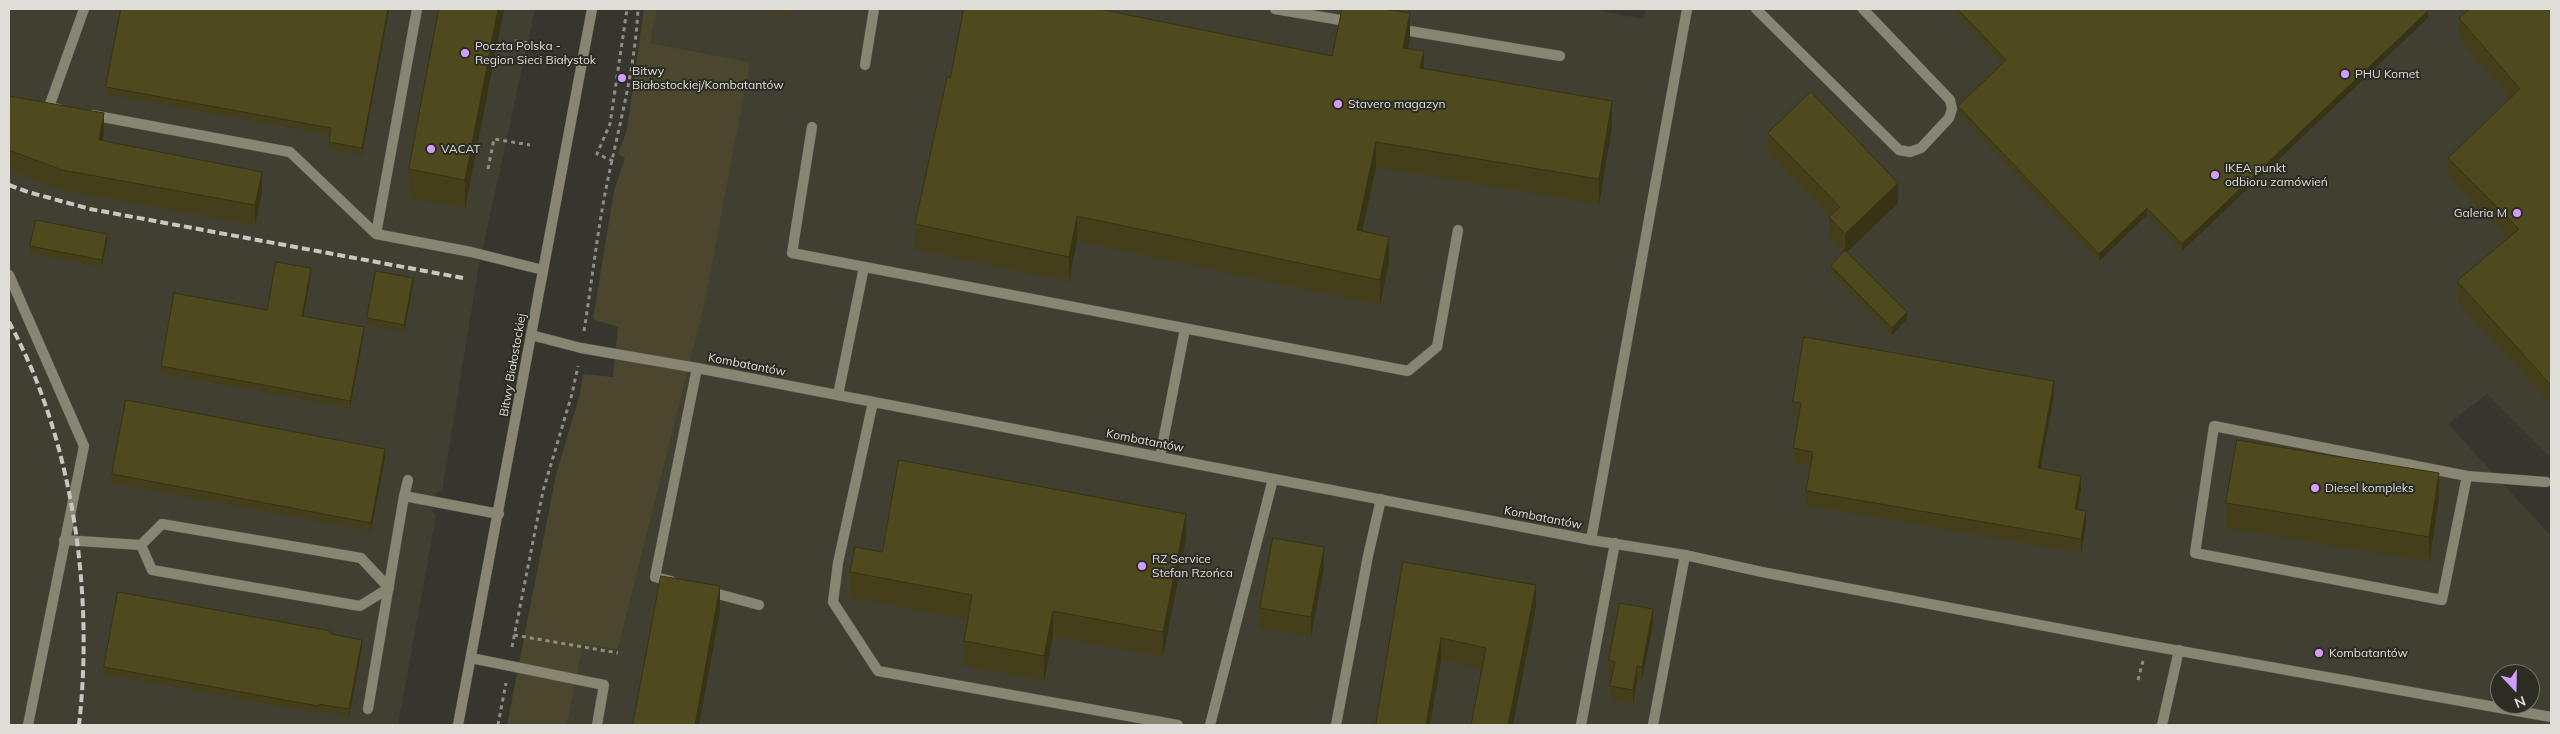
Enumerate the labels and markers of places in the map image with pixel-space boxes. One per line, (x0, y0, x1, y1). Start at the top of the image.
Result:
place label: Poczta Polska - Region Sieci Białystok (475, 39, 596, 67)
marker: Poczta Polska - Region Sieci Białystok (459, 47, 471, 59)
place label: Bitwy Białostockiej/Kombatantów (632, 64, 784, 92)
place label: PHU Komet (2355, 67, 2419, 81)
marker: PHU Komet (2339, 68, 2351, 80)
marker: Bitwy Białostockiej/Kombatantów (616, 72, 628, 84)
place label: Stavero magazyn (1348, 97, 1446, 111)
marker: Stavero magazyn (1332, 98, 1344, 110)
place label: VACAT (441, 142, 481, 156)
marker: VACAT (425, 143, 437, 155)
place label: IKEA punkt odbioru zamówień (2225, 161, 2328, 189)
marker: IKEA punkt odbioru zamówień (2209, 169, 2221, 181)
place label: Galeria M (2454, 206, 2507, 220)
marker: Galeria M (2511, 207, 2523, 219)
place label: Diesel kompleks (2325, 481, 2414, 495)
marker: Diesel kompleks (2309, 482, 2321, 494)
place label: RZ Service Stefan Rzońca (1152, 552, 1233, 580)
marker: RZ Service Stefan Rzońca (1136, 560, 1148, 572)
place label: Kombatantów (2329, 646, 2408, 660)
marker: Kombatantów (2313, 647, 2325, 659)

